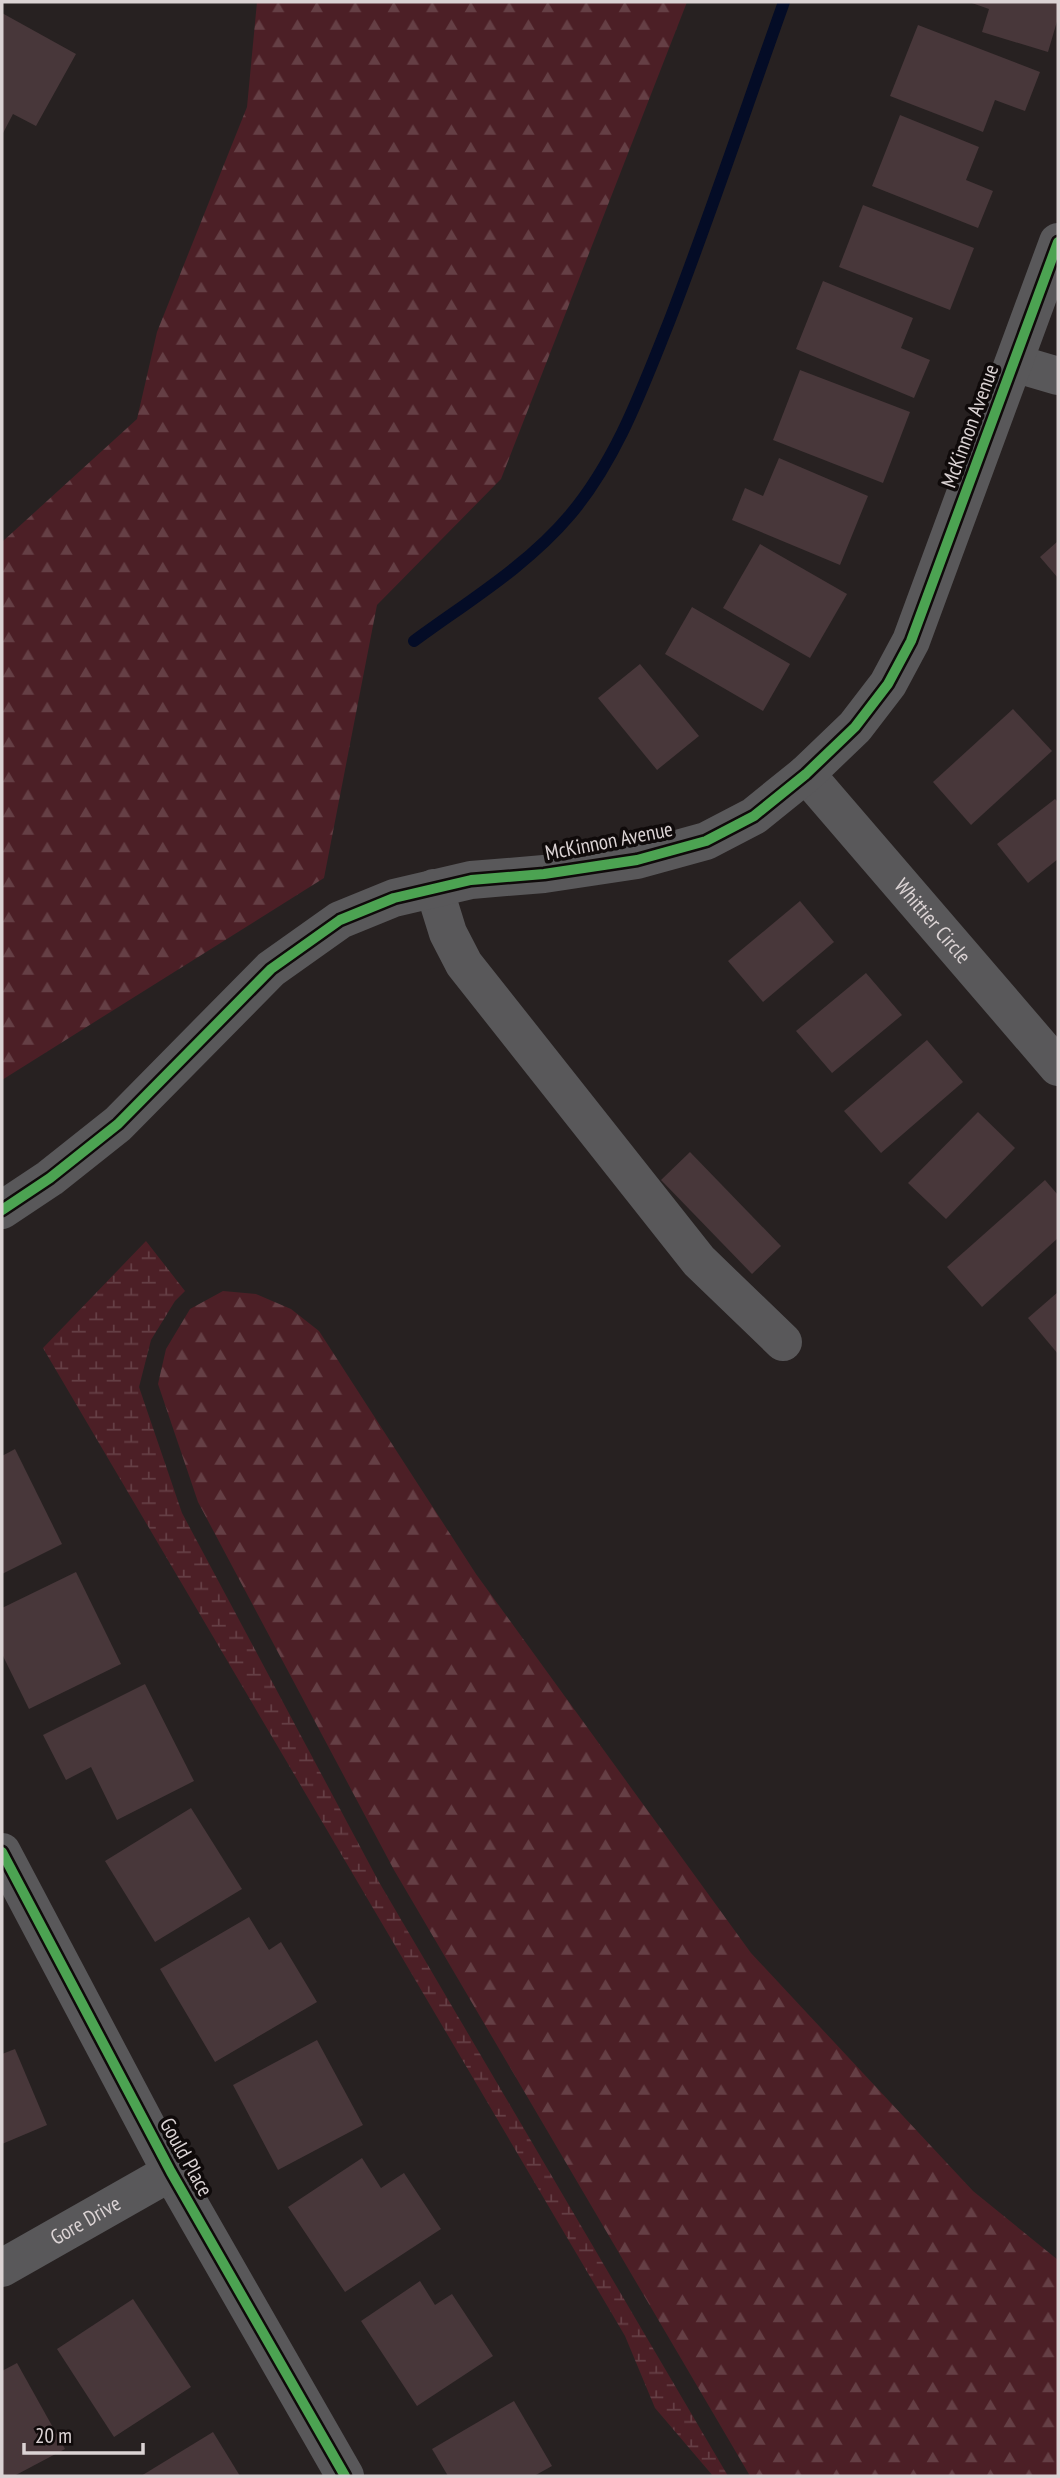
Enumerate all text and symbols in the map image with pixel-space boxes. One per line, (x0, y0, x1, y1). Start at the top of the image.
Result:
street label: McKinnon Avenue (935, 360, 1004, 491)
street label: McKinnon Avenue (543, 815, 675, 866)
street label: Whittier Circle (889, 873, 977, 969)
street label: Gould Place (154, 2113, 219, 2201)
street label: Gore Drive (45, 2190, 125, 2251)
scale bar (24, 2412, 144, 2456)
text: 20 m (35, 2422, 72, 2449)

